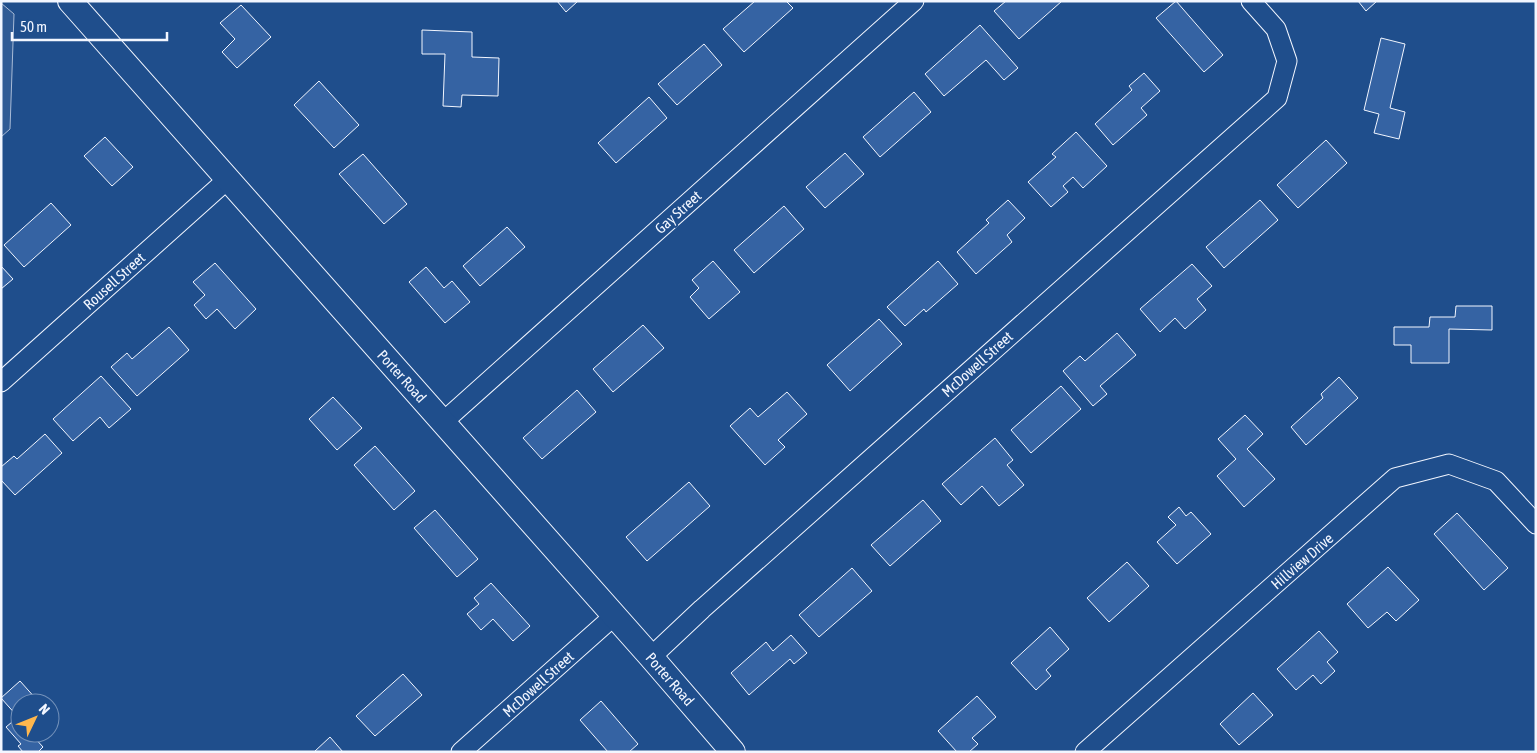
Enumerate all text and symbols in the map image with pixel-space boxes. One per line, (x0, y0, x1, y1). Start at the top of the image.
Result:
scale bar (12, 10, 168, 42)
text: 50 m (20, 18, 47, 35)
street label: Gay Street (651, 187, 705, 237)
street label: Rousell Street (80, 249, 148, 313)
street label: McDowell Street (938, 328, 1016, 400)
street label: Porter Road (374, 346, 430, 406)
street label: Hillview Drive (1268, 529, 1337, 592)
street label: McDowell Street (499, 648, 577, 720)
street label: Porter Road (642, 649, 698, 709)
north arrow (10, 693, 60, 743)
text: N (36, 701, 53, 718)

